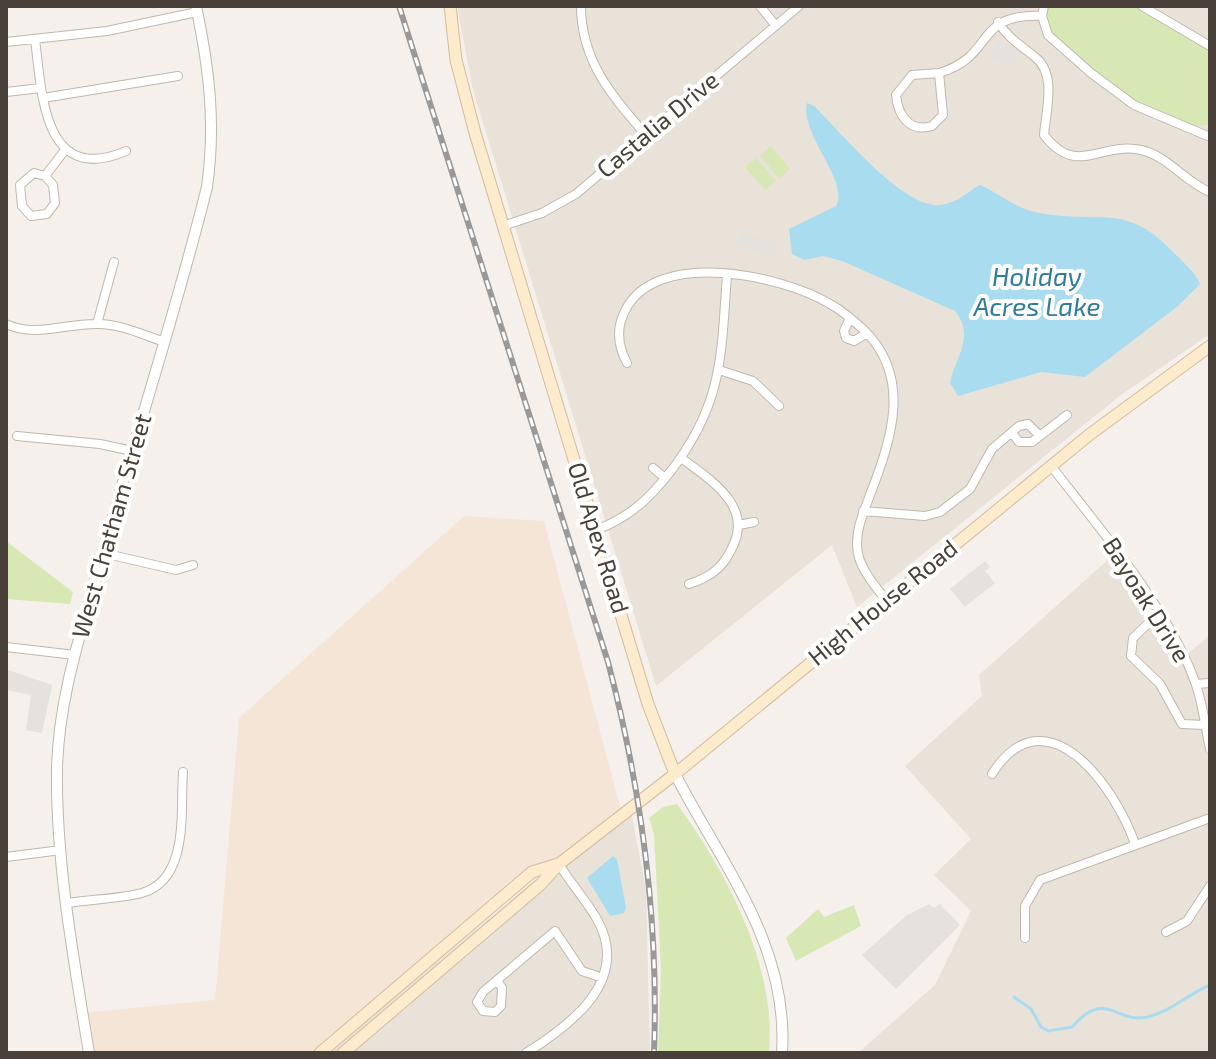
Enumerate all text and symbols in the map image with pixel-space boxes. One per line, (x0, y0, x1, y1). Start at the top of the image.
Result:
street label: Castalia Drive (590, 65, 724, 183)
water label: Holiday Acres Lake (972, 260, 1101, 321)
street label: West Chatham Street (65, 410, 156, 641)
street label: Old Apex Road (563, 458, 636, 617)
street label: Bayoak Drive (1097, 531, 1197, 667)
street label: High House Road (802, 533, 963, 671)

